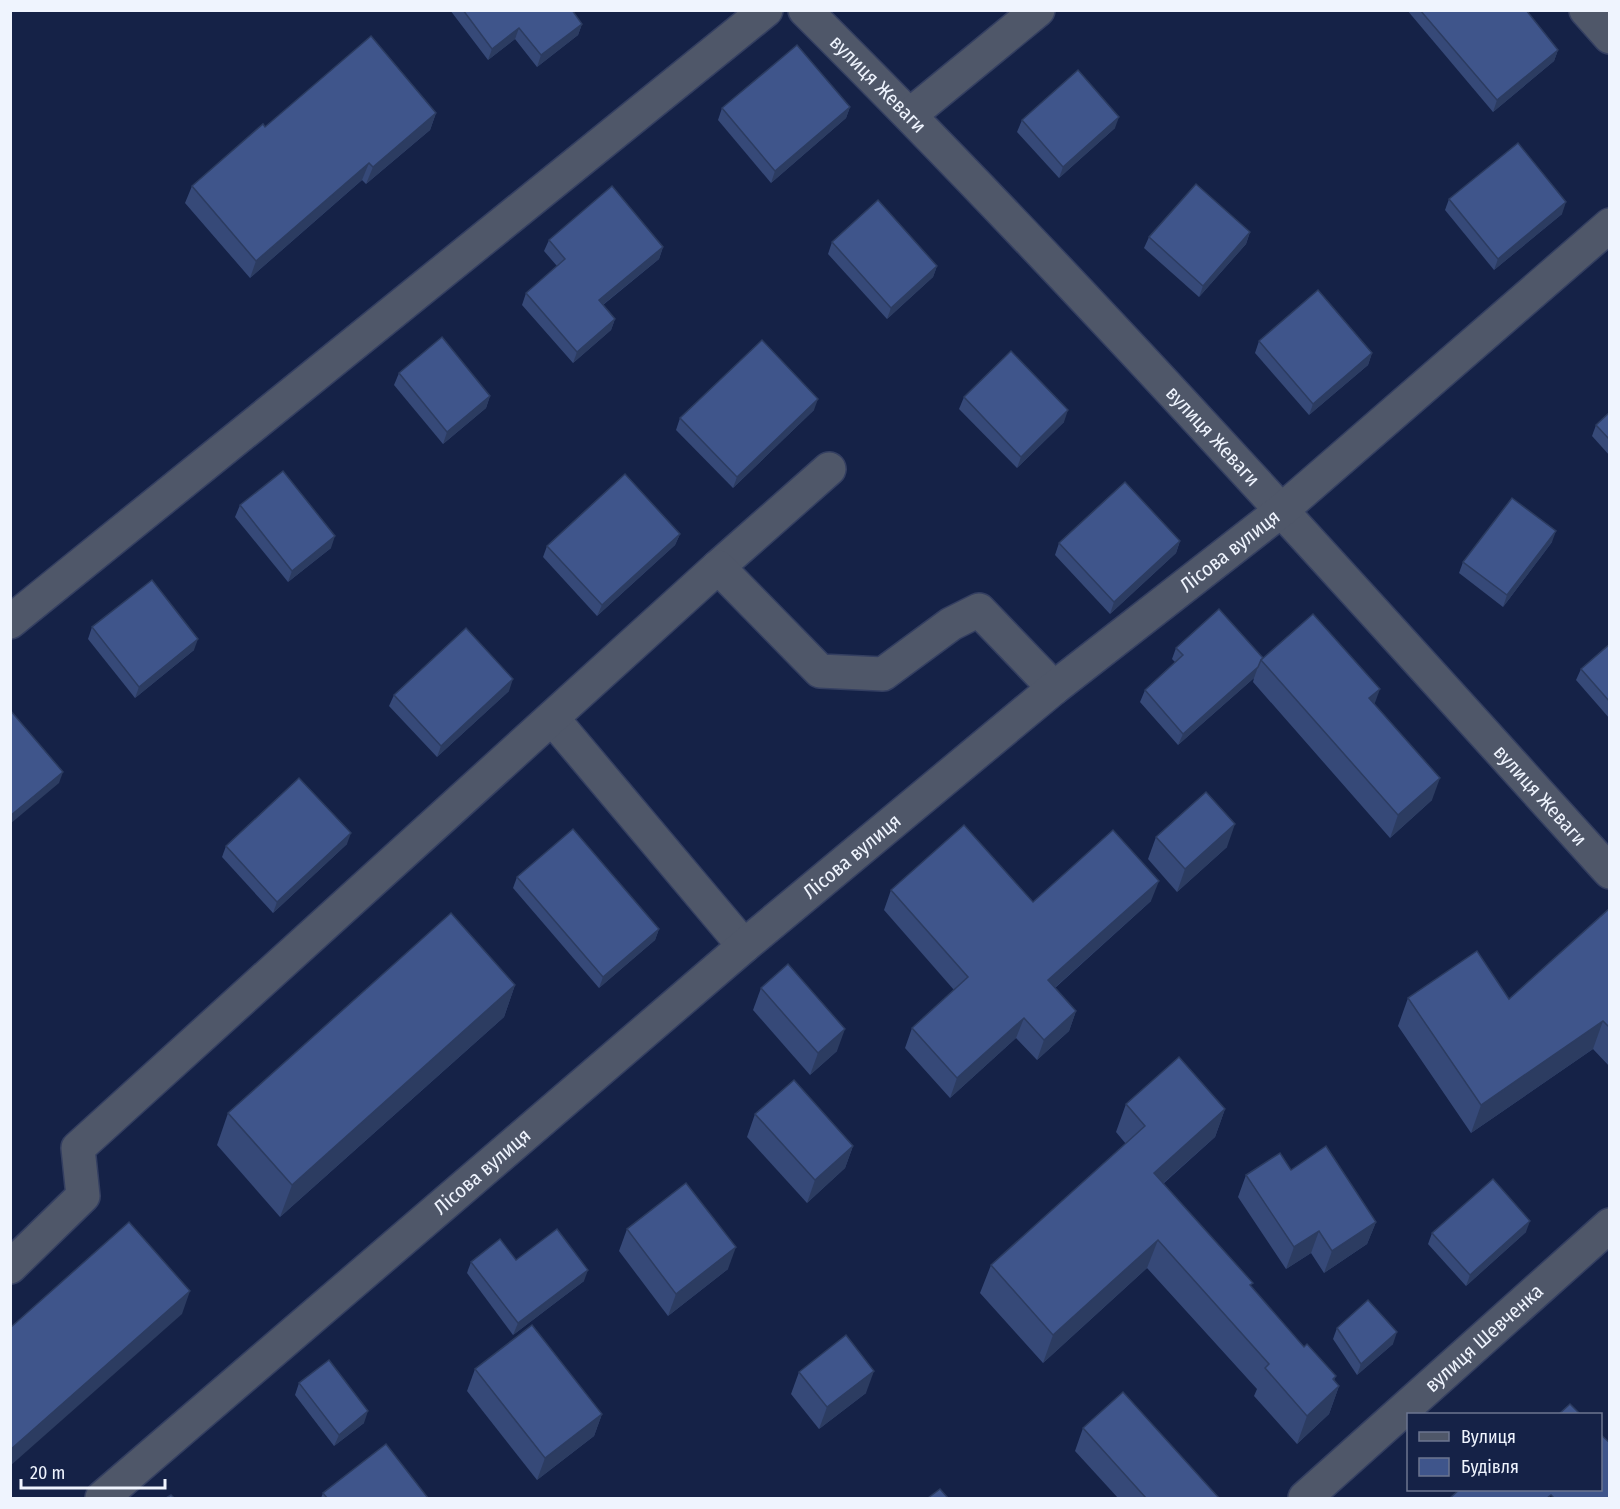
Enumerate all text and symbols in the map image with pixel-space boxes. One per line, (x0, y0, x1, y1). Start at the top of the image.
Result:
street label: вулиця Жеваги (825, 30, 931, 138)
street label: вулиця Жеваги (1161, 381, 1265, 491)
street label: Лісова вулиця (1175, 504, 1284, 597)
street label: вулиця Жеваги (1489, 740, 1592, 851)
street label: Лісова вулиця (798, 809, 906, 904)
street label: Лісова вулиця (429, 1123, 535, 1220)
street label: вулиця Шевченка (1420, 1279, 1548, 1397)
legend (1407, 1413, 1602, 1491)
text: Вулиця (1461, 1426, 1516, 1448)
scale bar (21, 1452, 165, 1490)
text: Будівля (1461, 1456, 1519, 1478)
text: 20 m (30, 1462, 65, 1484)

